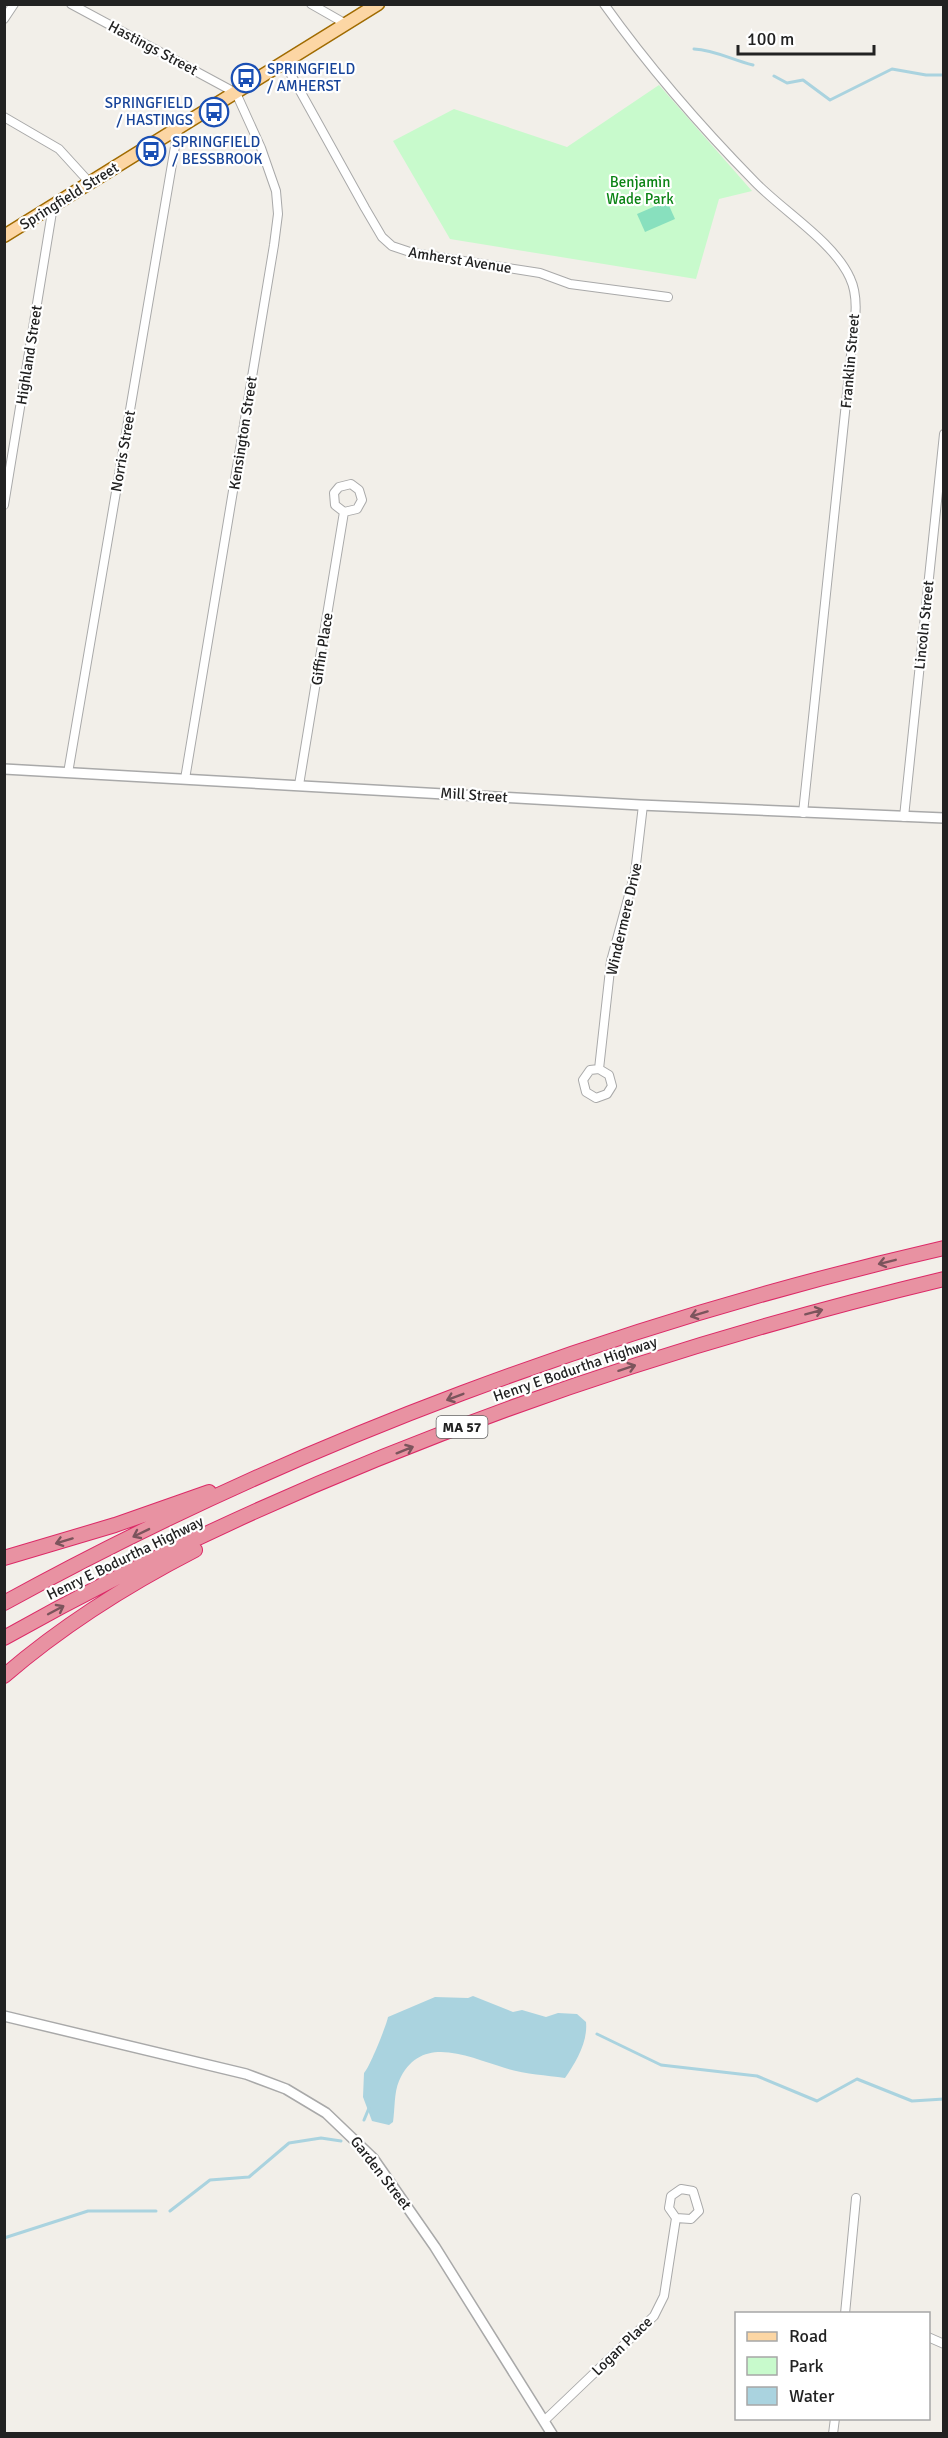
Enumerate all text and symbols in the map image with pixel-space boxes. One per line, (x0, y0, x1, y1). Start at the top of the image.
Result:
street label: Hastings Street (105, 17, 201, 79)
scale bar (738, 18, 874, 56)
text: 100 m (747, 28, 794, 50)
place label: SPRINGFIELD / AMHERST (267, 60, 355, 95)
bus stop icon: SPRINGFIELD / AMHERST (230, 62, 262, 94)
place label: SPRINGFIELD / HASTINGS (105, 94, 193, 129)
bus stop icon: SPRINGFIELD / HASTINGS (198, 96, 230, 128)
place label: SPRINGFIELD / BESSBROOK (172, 133, 262, 168)
bus stop icon: SPRINGFIELD / BESSBROOK (135, 135, 167, 167)
street label: Springfield Street (16, 158, 122, 234)
park label: Benjamin Wade Park (606, 173, 674, 208)
street label: Amherst Avenue (407, 243, 513, 277)
street label: Highland Street (12, 304, 46, 406)
street label: Franklin Street (837, 313, 863, 409)
street label: Kensington Street (225, 375, 261, 491)
street label: Norris Street (107, 409, 139, 493)
street label: Lincoln Street (910, 580, 938, 670)
street label: Giffin Place (307, 611, 337, 687)
street label: Mill Street (440, 784, 508, 806)
street label: Windermere Drive (602, 861, 646, 977)
one-way arrow (877, 1256, 896, 1268)
one-way arrow (804, 1306, 823, 1317)
one-way arrow (690, 1309, 709, 1320)
street label: Henry E Bodurtha Highway (491, 1332, 659, 1406)
one-way arrow (617, 1362, 636, 1373)
one-way arrow (446, 1393, 464, 1404)
road number: MA 57 (436, 1416, 488, 1438)
one-way arrow (395, 1444, 413, 1455)
street label: Henry E Bodurtha Highway (44, 1512, 206, 1604)
one-way arrow (132, 1527, 150, 1539)
one-way arrow (55, 1536, 74, 1547)
one-way arrow (47, 1604, 64, 1616)
street label: Garden Street (347, 2133, 415, 2213)
legend (735, 2312, 930, 2420)
street label: Logan Place (588, 2313, 656, 2379)
text: Road (789, 2325, 828, 2347)
text: Park (789, 2355, 824, 2377)
text: Water (789, 2385, 835, 2407)

